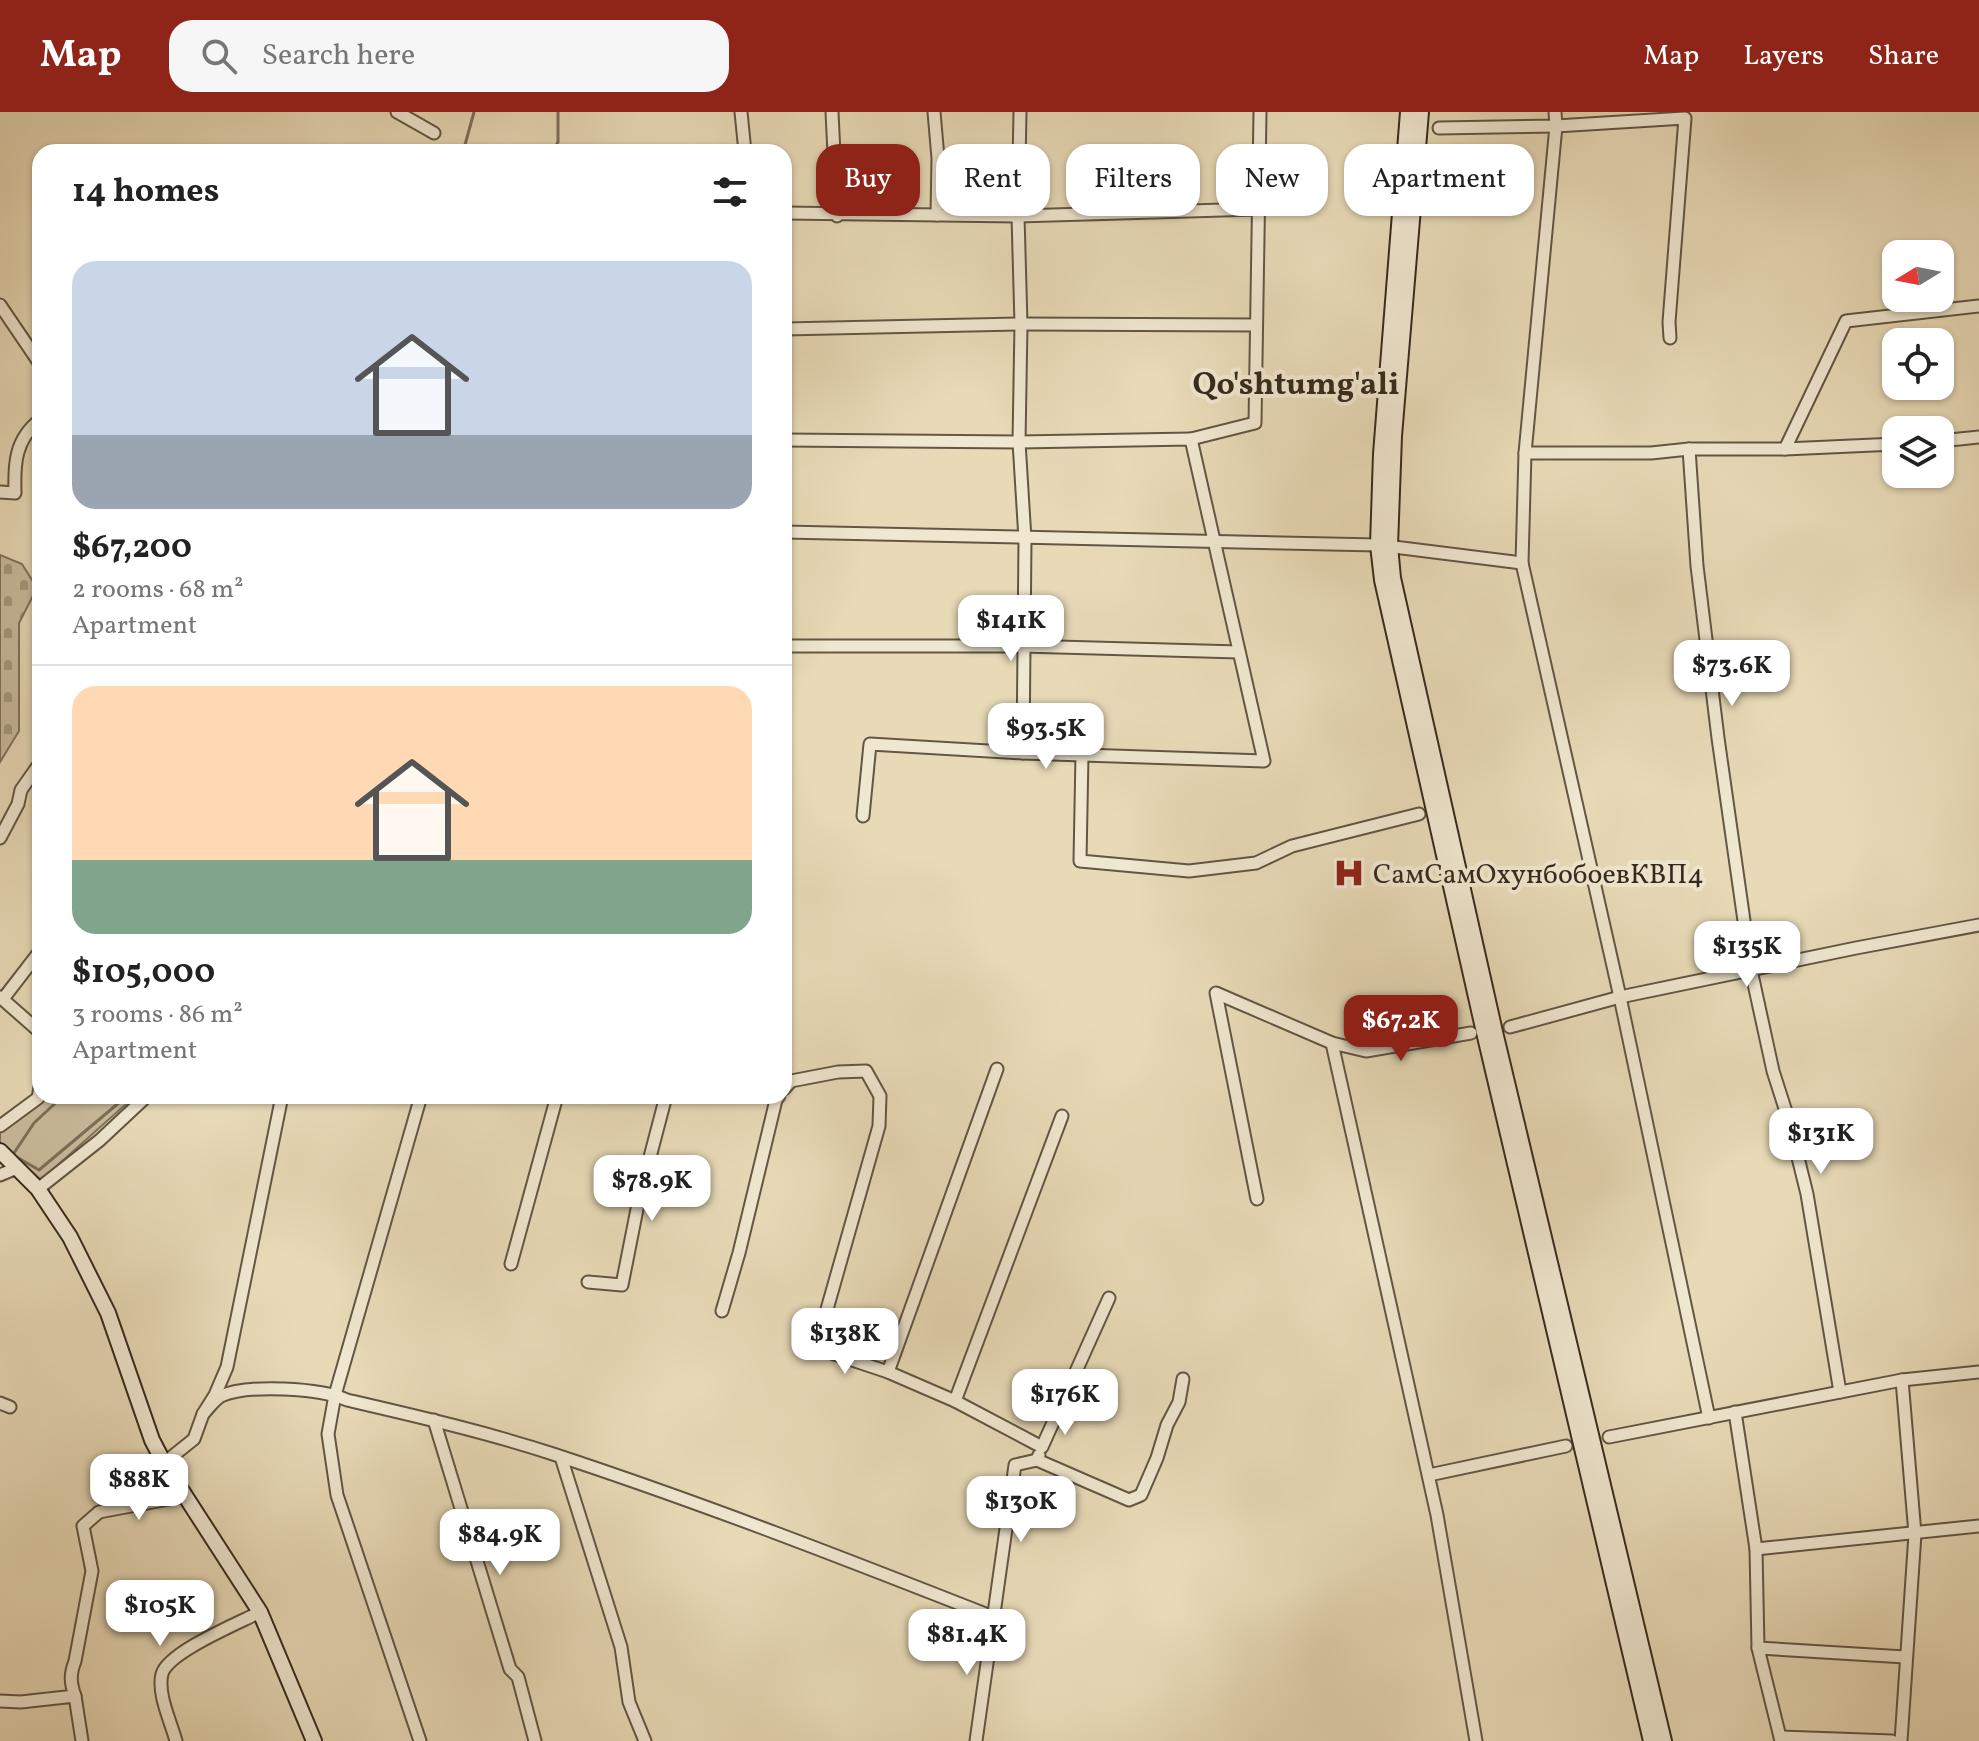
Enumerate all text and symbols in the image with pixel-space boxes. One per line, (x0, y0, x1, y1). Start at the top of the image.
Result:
search box (169, 20, 729, 92)
text: Map (40, 30, 121, 83)
icon: search (197, 34, 241, 78)
text: Search here (261, 35, 415, 77)
text: Map (1643, 37, 1699, 76)
text: Layers (1743, 37, 1824, 76)
text: Share (1868, 37, 1939, 76)
chip: Buy (816, 144, 920, 216)
chip: Rent (936, 144, 1050, 216)
chip: Filters (1066, 144, 1200, 216)
chip: New (1216, 144, 1328, 216)
chip: Apartment (1344, 144, 1534, 216)
text: 14 homes (72, 169, 219, 216)
icon: filters (708, 170, 752, 214)
north arrow (1882, 240, 1954, 312)
map controls (1882, 240, 1954, 488)
icon: home (340, 313, 484, 457)
button: locate (1882, 328, 1954, 400)
district label: Qo'shtumg'ali (1193, 364, 1399, 408)
button: layers (1882, 416, 1954, 488)
text: $67,200 (72, 525, 192, 572)
text: 2 rooms · 68 m² (72, 572, 244, 608)
pin: $141K (955, 595, 1067, 663)
text: $141K (976, 603, 1046, 639)
text: Apartment (72, 608, 197, 644)
pin: $73.6K (1667, 640, 1797, 708)
text: $73.6K (1692, 648, 1772, 684)
pin: $93.5K (981, 703, 1111, 771)
text: $93.5K (1006, 711, 1086, 747)
icon: home (340, 738, 484, 882)
hospital icon: СамСамОхунбобоевКВП4 (1332, 856, 1366, 890)
place label: СамСамОхунбобоевКВП4 (1373, 856, 1704, 895)
pin: $135K (1691, 921, 1803, 989)
text: $135K (1712, 929, 1782, 965)
text: $105,000 (72, 950, 215, 997)
pin: $67.2K (1336, 995, 1466, 1063)
text: 3 rooms · 86 m² (72, 997, 243, 1033)
text: $67.2K (1362, 1003, 1440, 1039)
text: Apartment (72, 1033, 197, 1069)
pin: $131K (1765, 1108, 1877, 1176)
text: $131K (1787, 1116, 1855, 1152)
pin: $78.9K (587, 1155, 717, 1223)
text: $78.9K (612, 1163, 692, 1199)
pin: $138K (789, 1308, 901, 1376)
text: $138K (809, 1316, 881, 1352)
pin: $176K (1009, 1369, 1121, 1437)
text: $176K (1030, 1377, 1100, 1413)
pin: $88K (92, 1454, 186, 1522)
text: $88K (108, 1462, 170, 1498)
pin: $130K (965, 1476, 1077, 1544)
text: $130K (985, 1484, 1057, 1520)
pin: $84.9K (435, 1509, 565, 1577)
text: $84.9K (458, 1517, 542, 1553)
pin: $105K (104, 1580, 216, 1648)
text: $105K (124, 1588, 196, 1624)
pin: $81.4K (902, 1609, 1032, 1677)
text: $81.4K (926, 1617, 1008, 1653)

